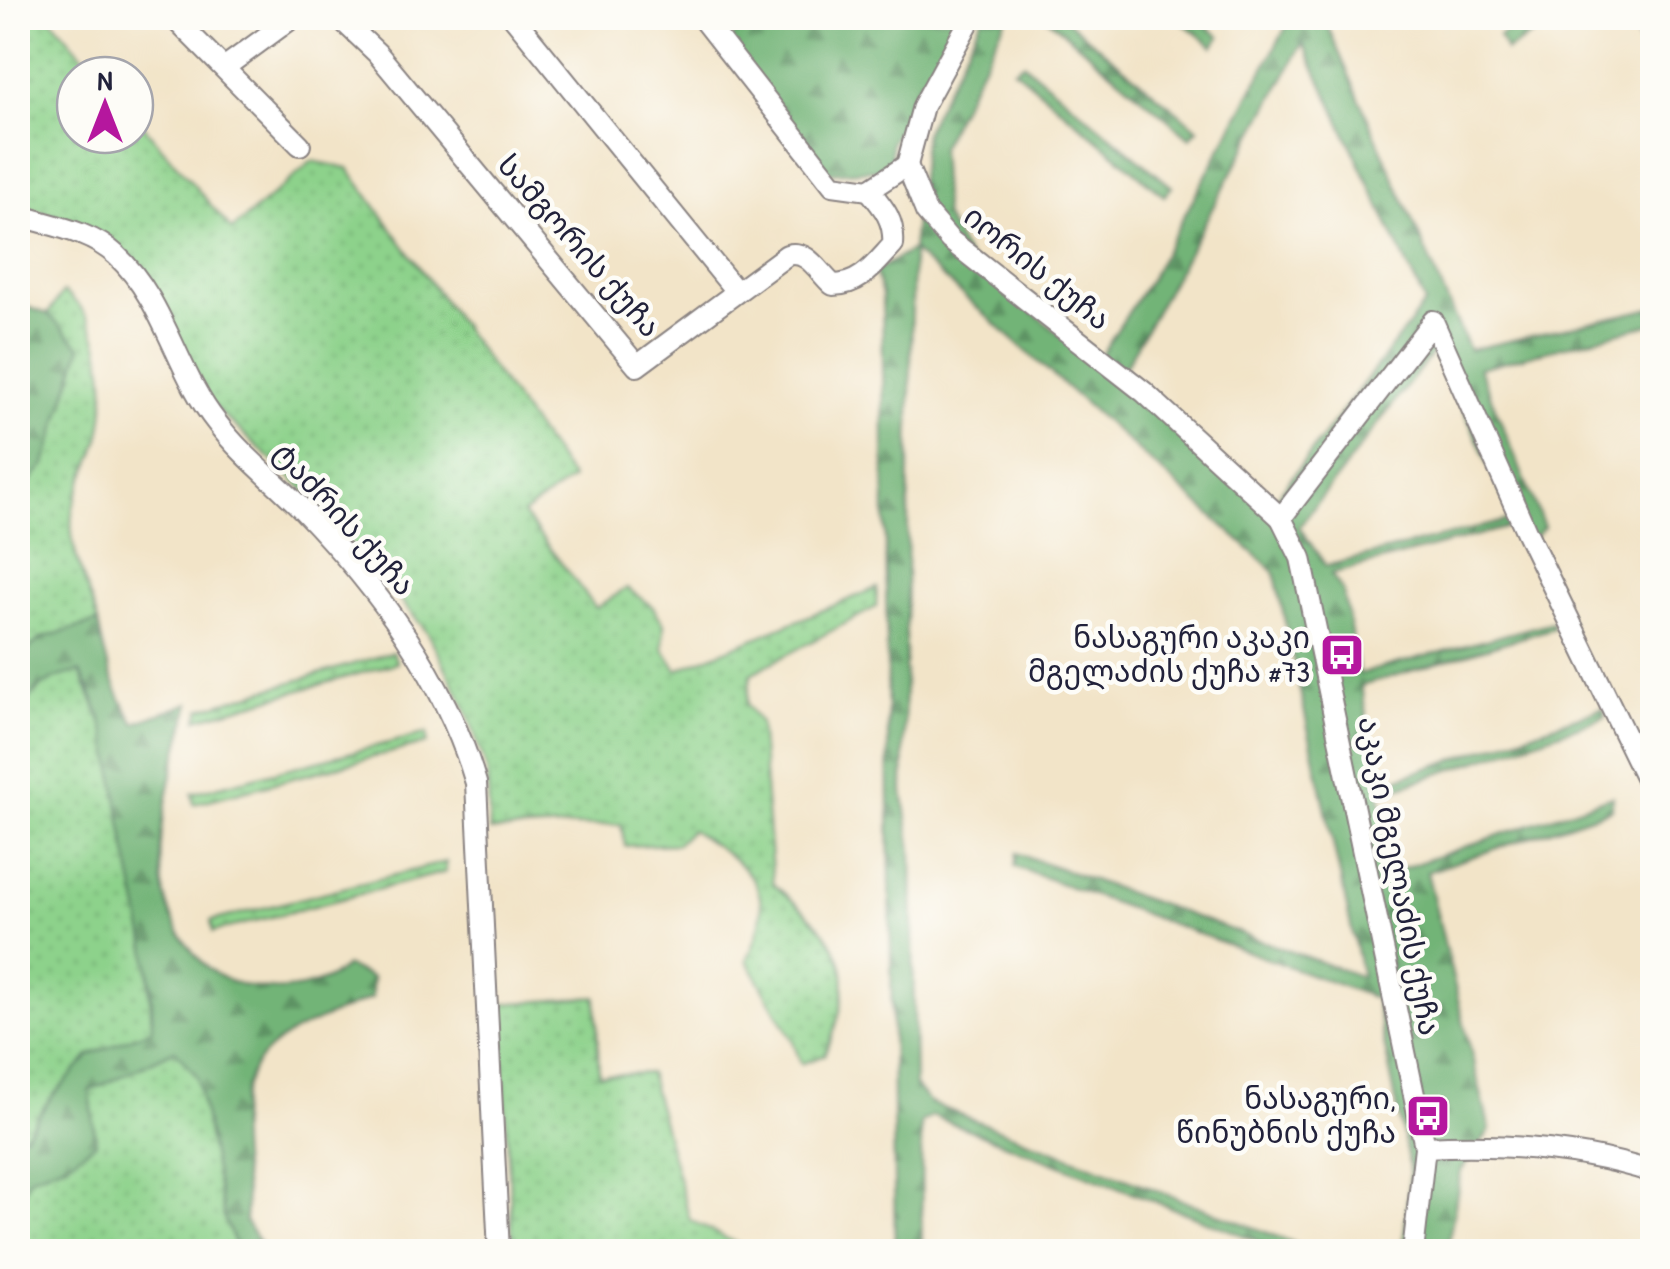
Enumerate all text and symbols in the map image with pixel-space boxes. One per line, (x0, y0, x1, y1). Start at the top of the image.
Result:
north arrow (55, 55, 155, 155)
text: N (98, 61, 113, 99)
street label: სამგორის ქუჩა (489, 145, 670, 345)
street label: იორის ქუჩა (956, 196, 1119, 339)
street label: ტაძრის ქუჩა (265, 433, 425, 604)
place label: ნასაგური აკაკი მგელაძის ქუჩა #73 (1028, 617, 1310, 691)
bus stop icon: ნასაგური აკაკი მგელაძის ქუჩა #73 (1319, 632, 1365, 678)
street label: აკაკი მგელაძის ქუჩა (1349, 713, 1451, 1039)
place label: ნასაგური, წინუბნის ქუჩა (1176, 1078, 1396, 1152)
bus stop icon: ნასაგური, წინუბნის ქუჩა (1405, 1093, 1451, 1139)

